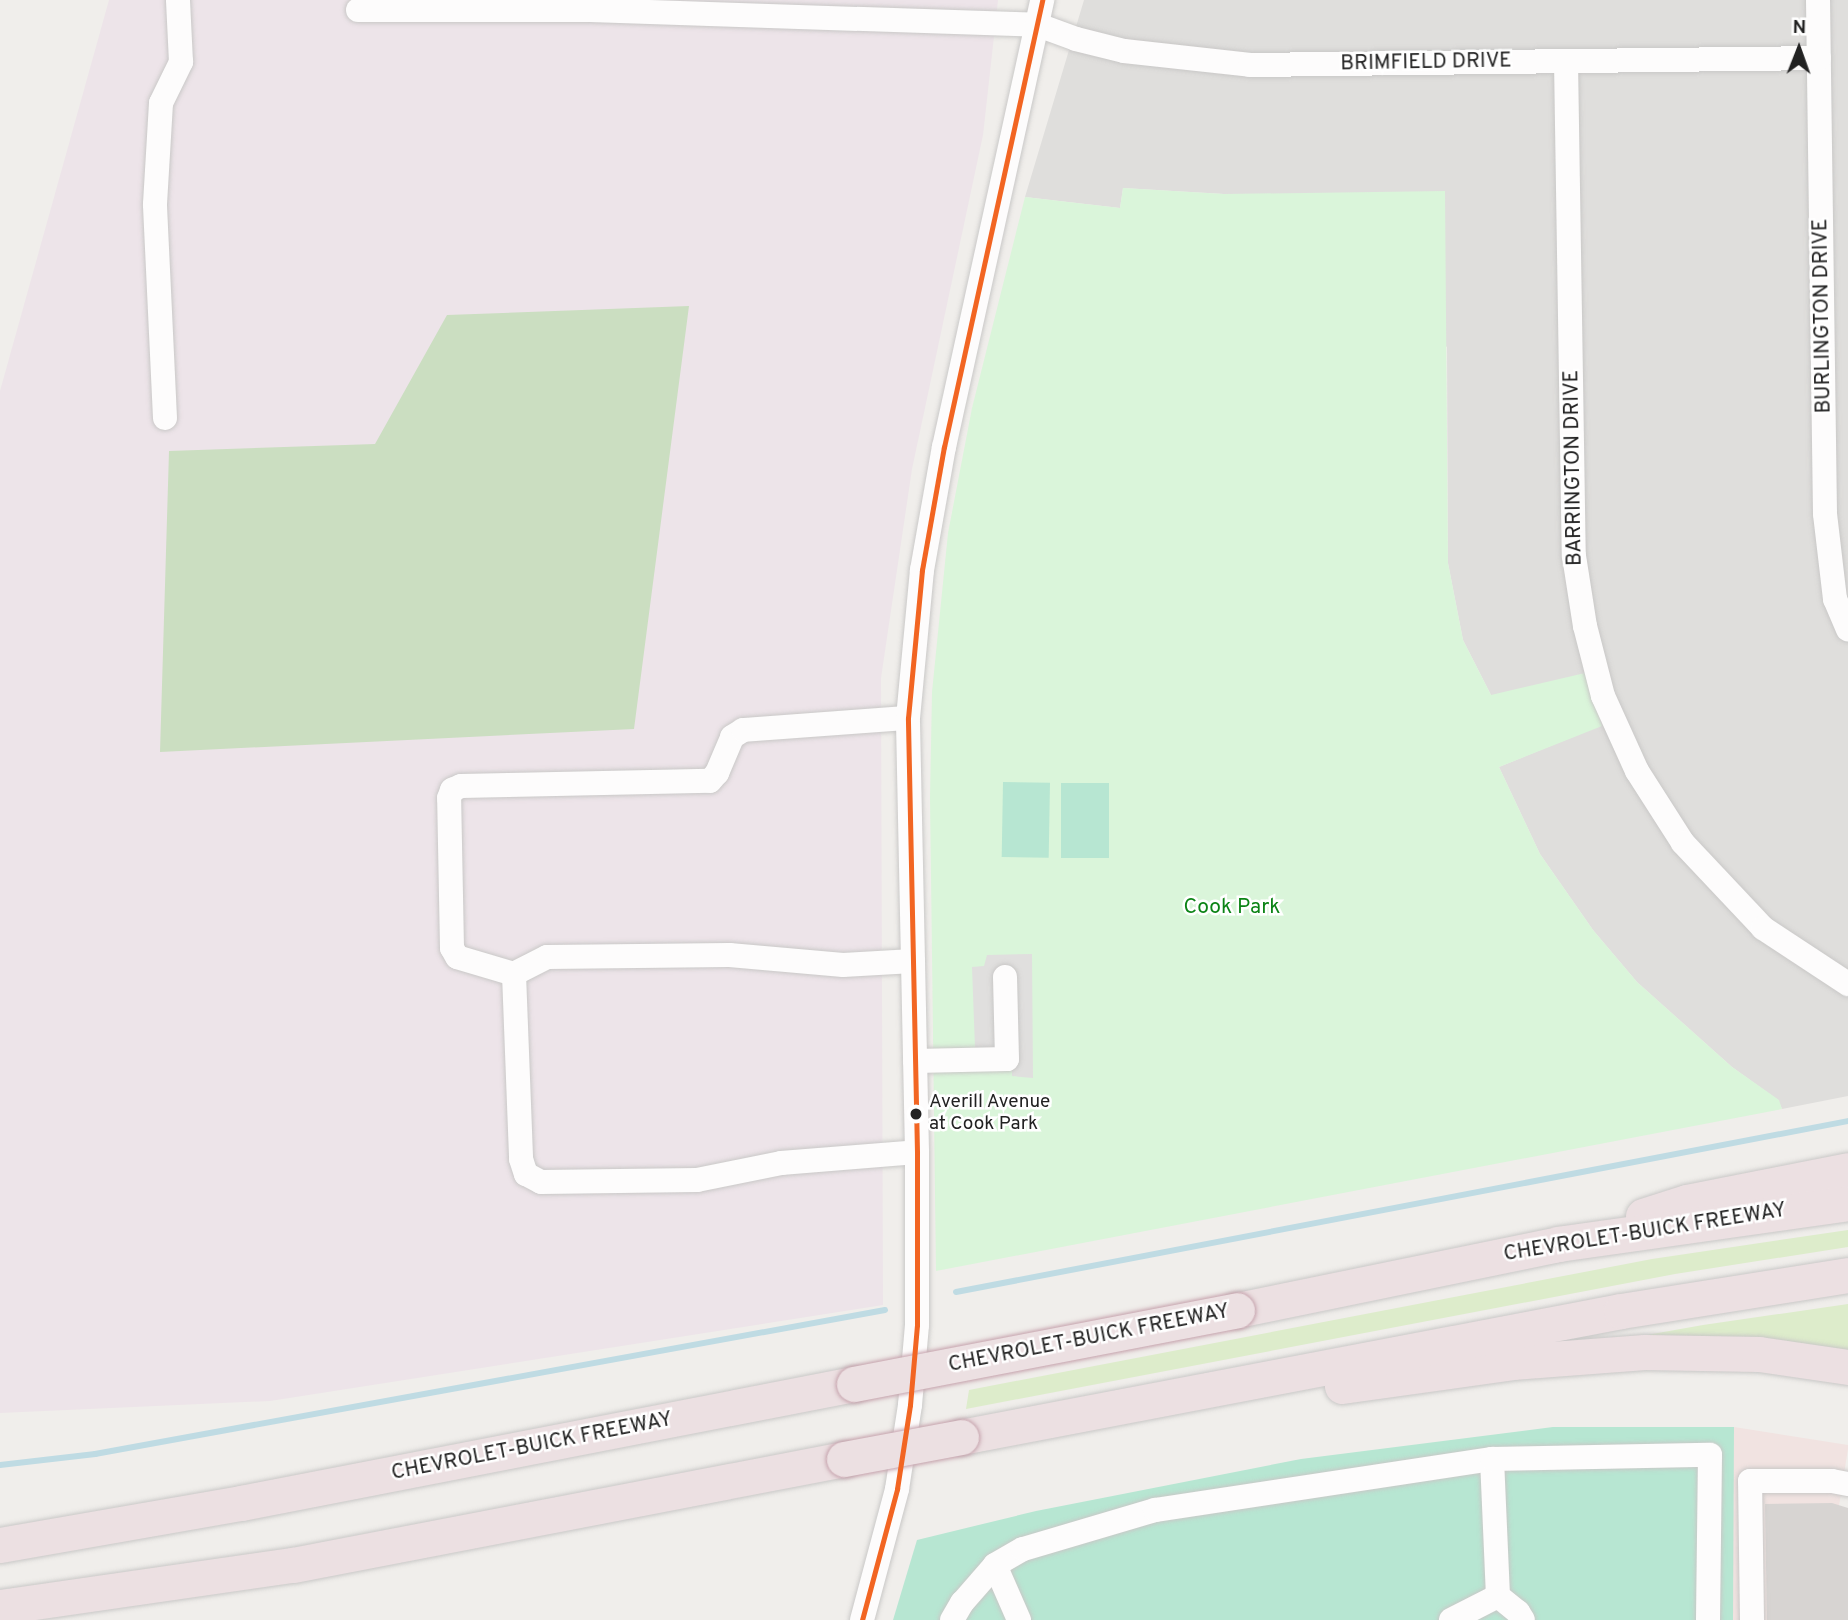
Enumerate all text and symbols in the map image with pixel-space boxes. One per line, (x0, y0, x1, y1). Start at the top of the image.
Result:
north arrow (1764, 14, 1834, 84)
text: N (1792, 16, 1806, 40)
street label: BRIMFIELD DRIVE (1340, 49, 1512, 77)
street label: BURLINGTON DRIVE (1809, 218, 1837, 414)
street label: BARRINGTON DRIVE (1560, 370, 1588, 566)
park label: Cook Park (1184, 895, 1280, 921)
place label: Averill Avenue at Cook Park (929, 1092, 1051, 1136)
marker: Averill Avenue at Cook Park (909, 1107, 923, 1121)
street label: CHEVROLET-BUICK FREEWAY (1502, 1198, 1788, 1268)
street label: CHEVROLET-BUICK FREEWAY (946, 1299, 1232, 1379)
street label: CHEVROLET-BUICK FREEWAY (389, 1407, 675, 1487)

